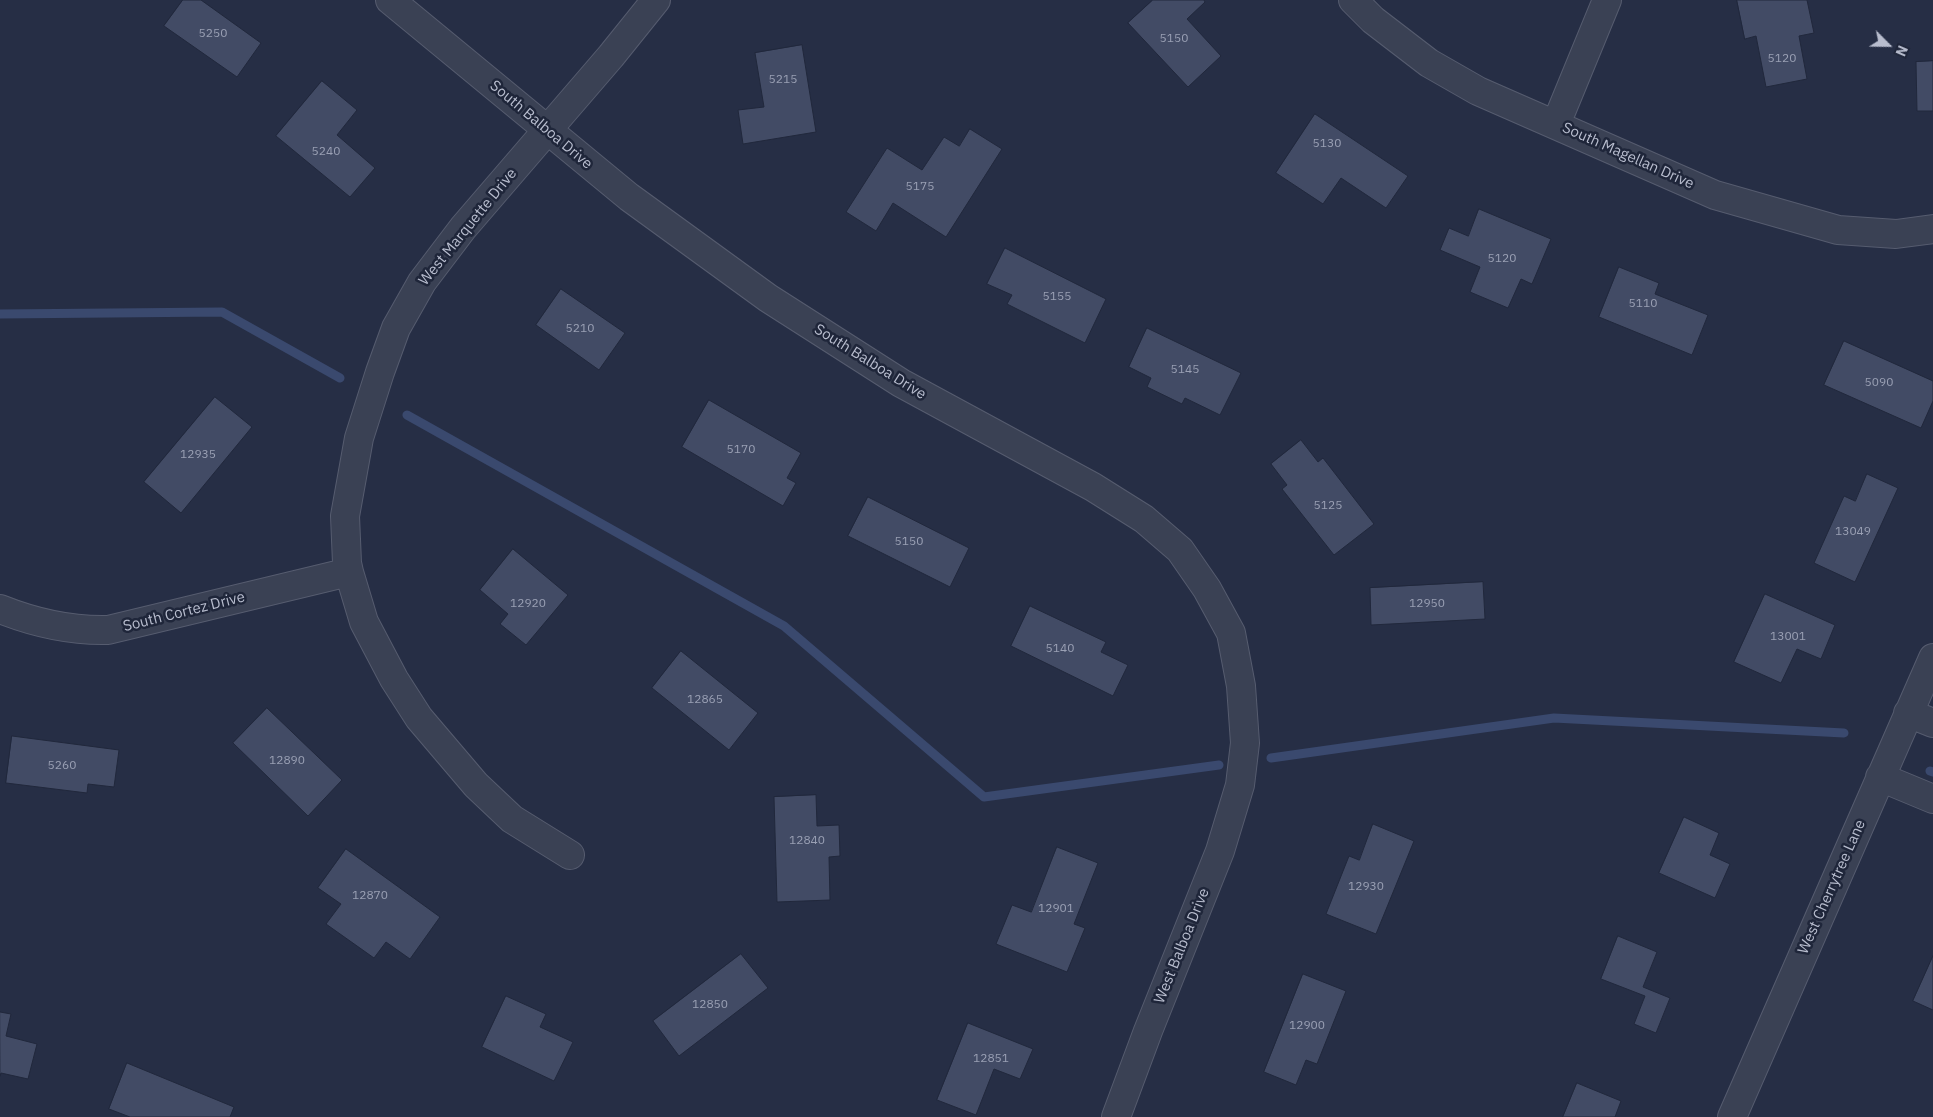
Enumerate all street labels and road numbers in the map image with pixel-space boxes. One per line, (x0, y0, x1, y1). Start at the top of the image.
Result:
street label: South Balboa Drive (486, 77, 596, 173)
street label: South Magellan Drive (1559, 119, 1697, 193)
street label: West Marquette Drive (415, 165, 521, 289)
street label: South Balboa Drive (811, 320, 929, 404)
street label: South Cortez Drive (121, 588, 247, 636)
street label: West Cherrytree Lane (1794, 817, 1870, 957)
street label: West Balboa Drive (1151, 886, 1213, 1006)

